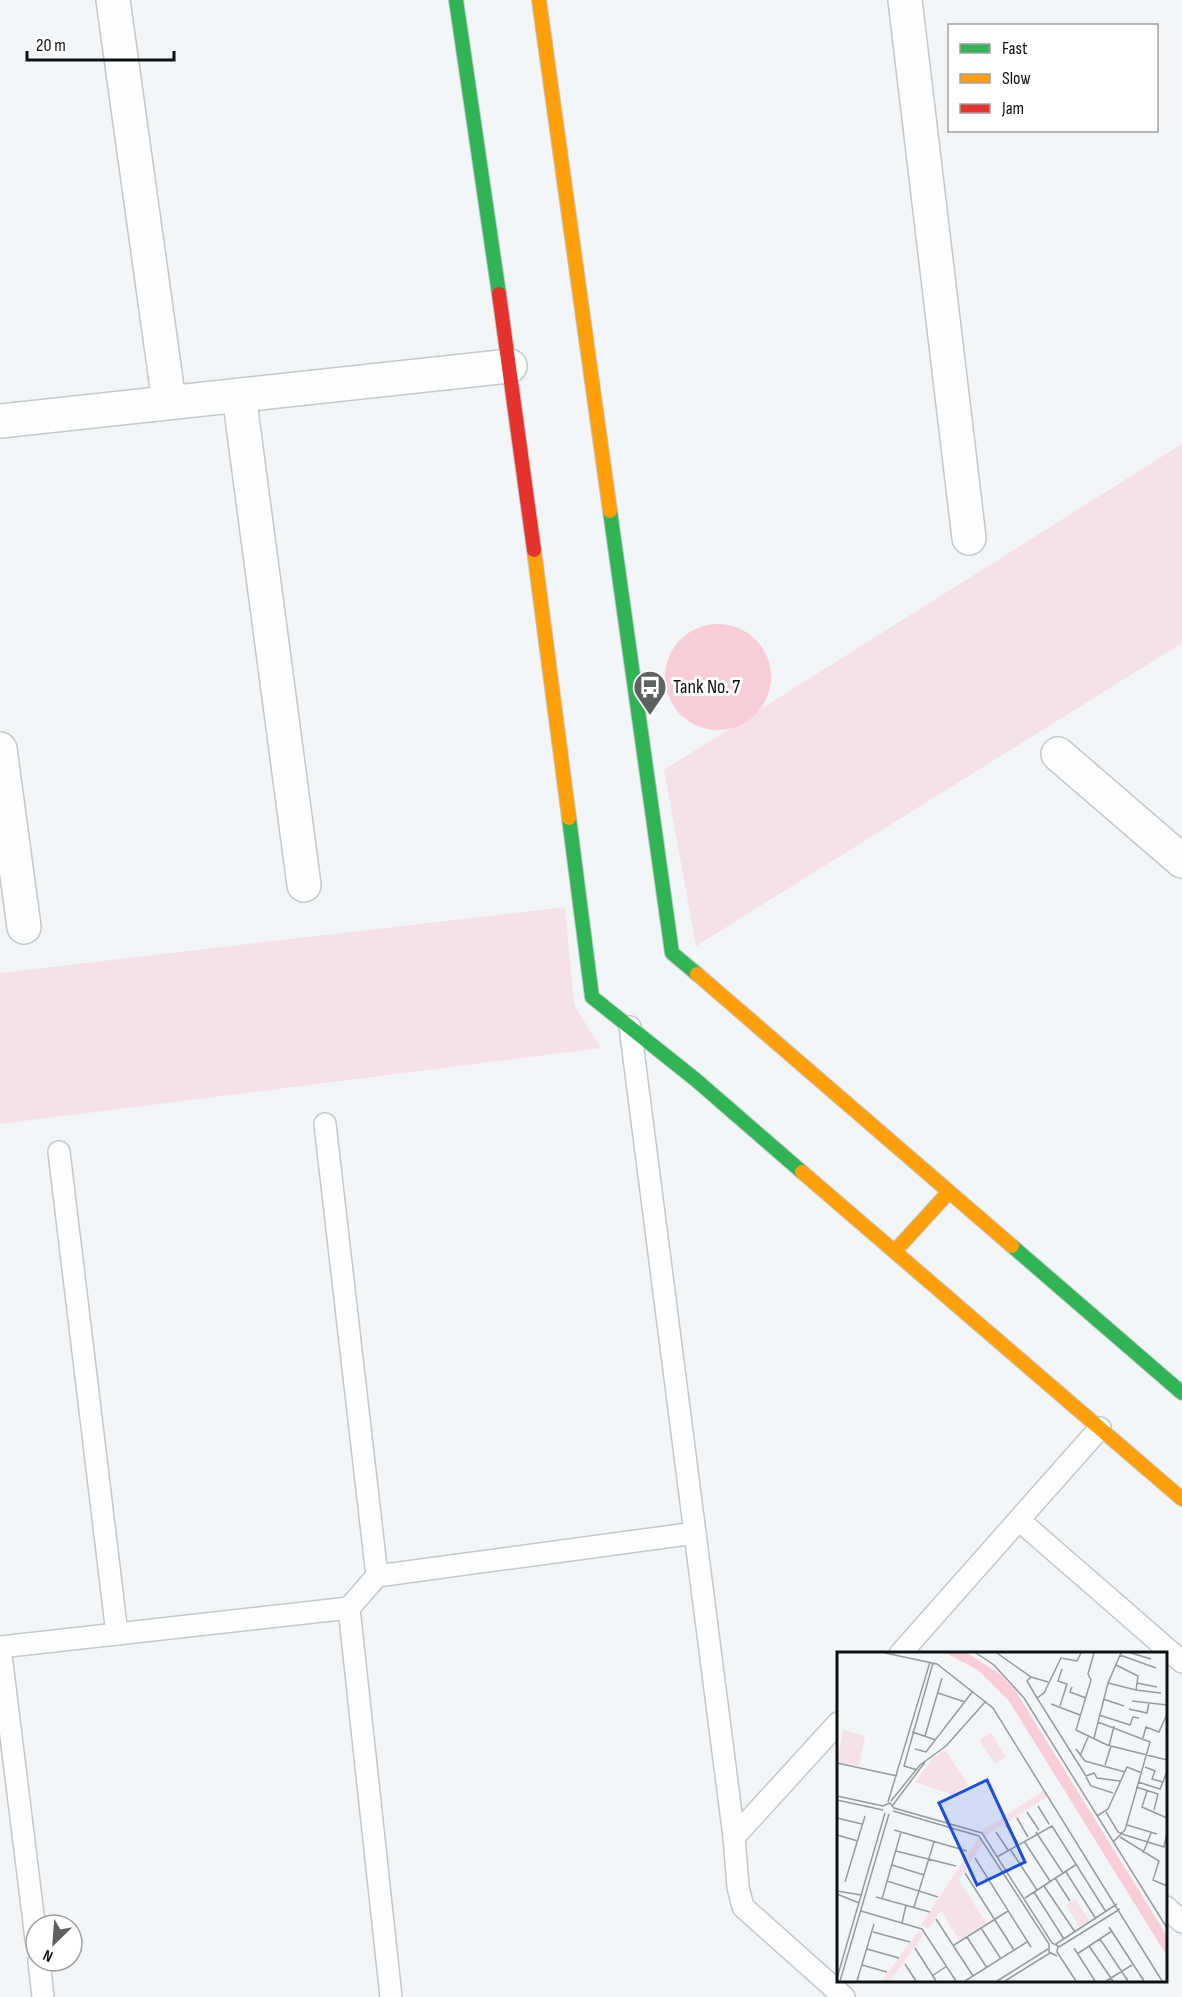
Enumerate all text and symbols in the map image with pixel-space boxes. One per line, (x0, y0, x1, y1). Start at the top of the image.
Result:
scale bar (27, 24, 174, 62)
legend (948, 24, 1158, 132)
text: 20 m (36, 35, 66, 56)
text: Fast (1002, 38, 1028, 59)
text: Slow (1002, 68, 1031, 89)
text: Jam (1001, 98, 1024, 119)
bus stop icon: Tank No. 7 (632, 669, 668, 716)
place label: Tank No. 7 (673, 675, 740, 699)
inset map (837, 1652, 1167, 1982)
north arrow (24, 1913, 84, 1973)
text: N (40, 1945, 56, 1966)

